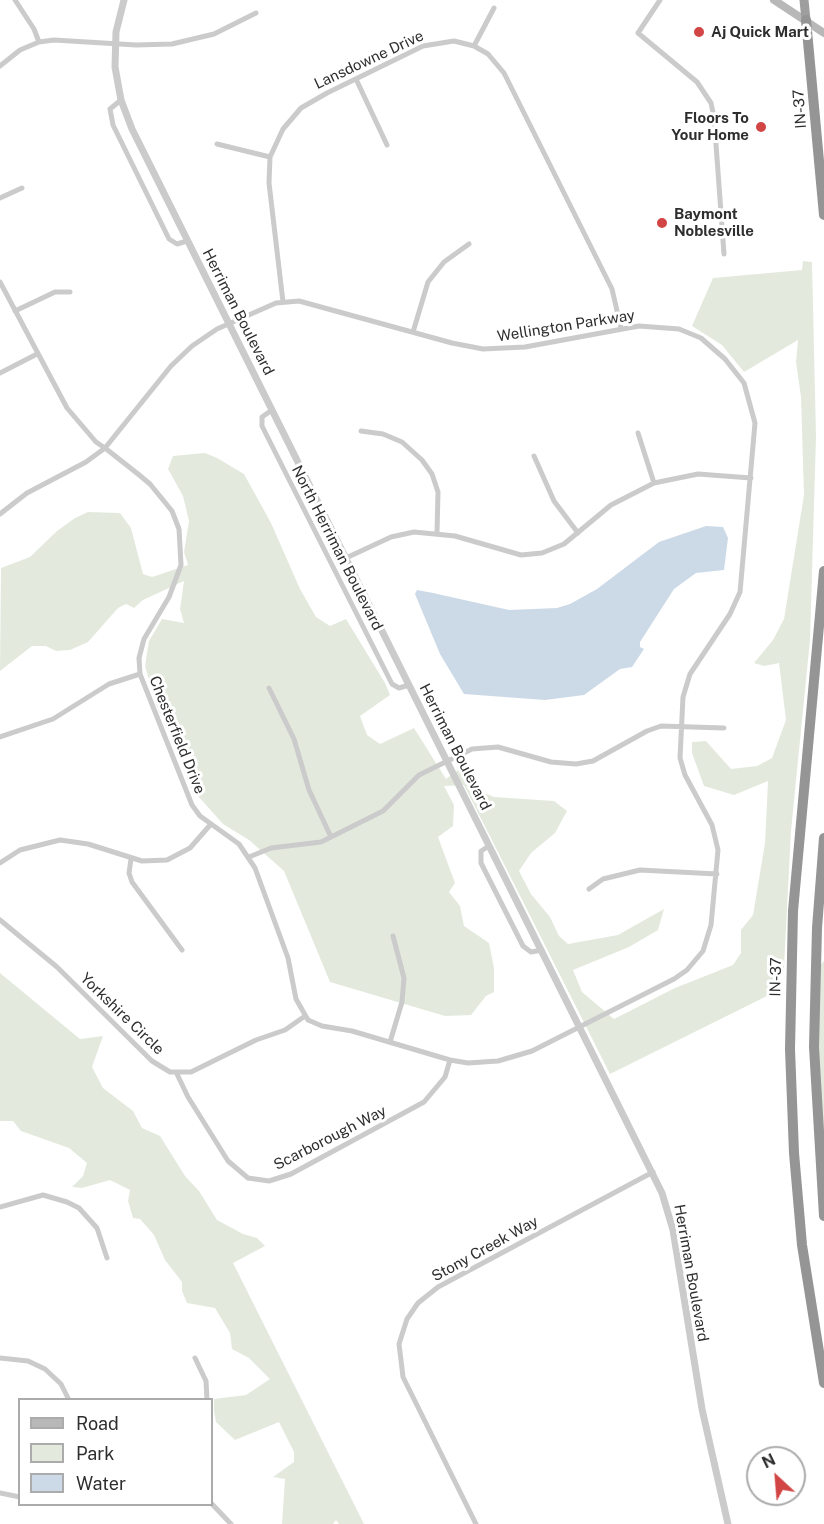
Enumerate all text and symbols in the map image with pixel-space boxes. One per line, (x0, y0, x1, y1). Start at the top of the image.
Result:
place label: Aj Quick Mart (711, 23, 809, 41)
marker: Aj Quick Mart (692, 25, 706, 39)
street label: Lansdowne Drive (311, 27, 427, 93)
street label: IN-37 (790, 89, 810, 129)
place label: Floors To Your Home (671, 109, 749, 144)
marker: Floors To Your Home (754, 120, 768, 134)
place label: Baymont Noblesville (674, 205, 754, 240)
marker: Baymont Noblesville (655, 216, 669, 230)
street label: Herriman Boulevard (198, 246, 278, 378)
street label: Wellington Parkway (496, 306, 636, 346)
street label: North Herriman Boulevard (288, 463, 386, 633)
street label: Chesterfield Drive (145, 673, 209, 797)
street label: Herriman Boulevard (415, 681, 495, 813)
street label: IN-37 (767, 957, 785, 997)
street label: Yorkshire Circle (76, 970, 168, 1058)
street label: Scarborough Way (271, 1102, 389, 1174)
street label: Herriman Boulevard (670, 1203, 712, 1343)
street label: Stony Creek Way (429, 1212, 541, 1286)
legend (18, 1398, 213, 1506)
text: Road (76, 1413, 119, 1434)
text: Park (76, 1443, 114, 1464)
north arrow (746, 1446, 806, 1506)
text: N (759, 1450, 779, 1472)
text: Water (76, 1473, 126, 1494)

